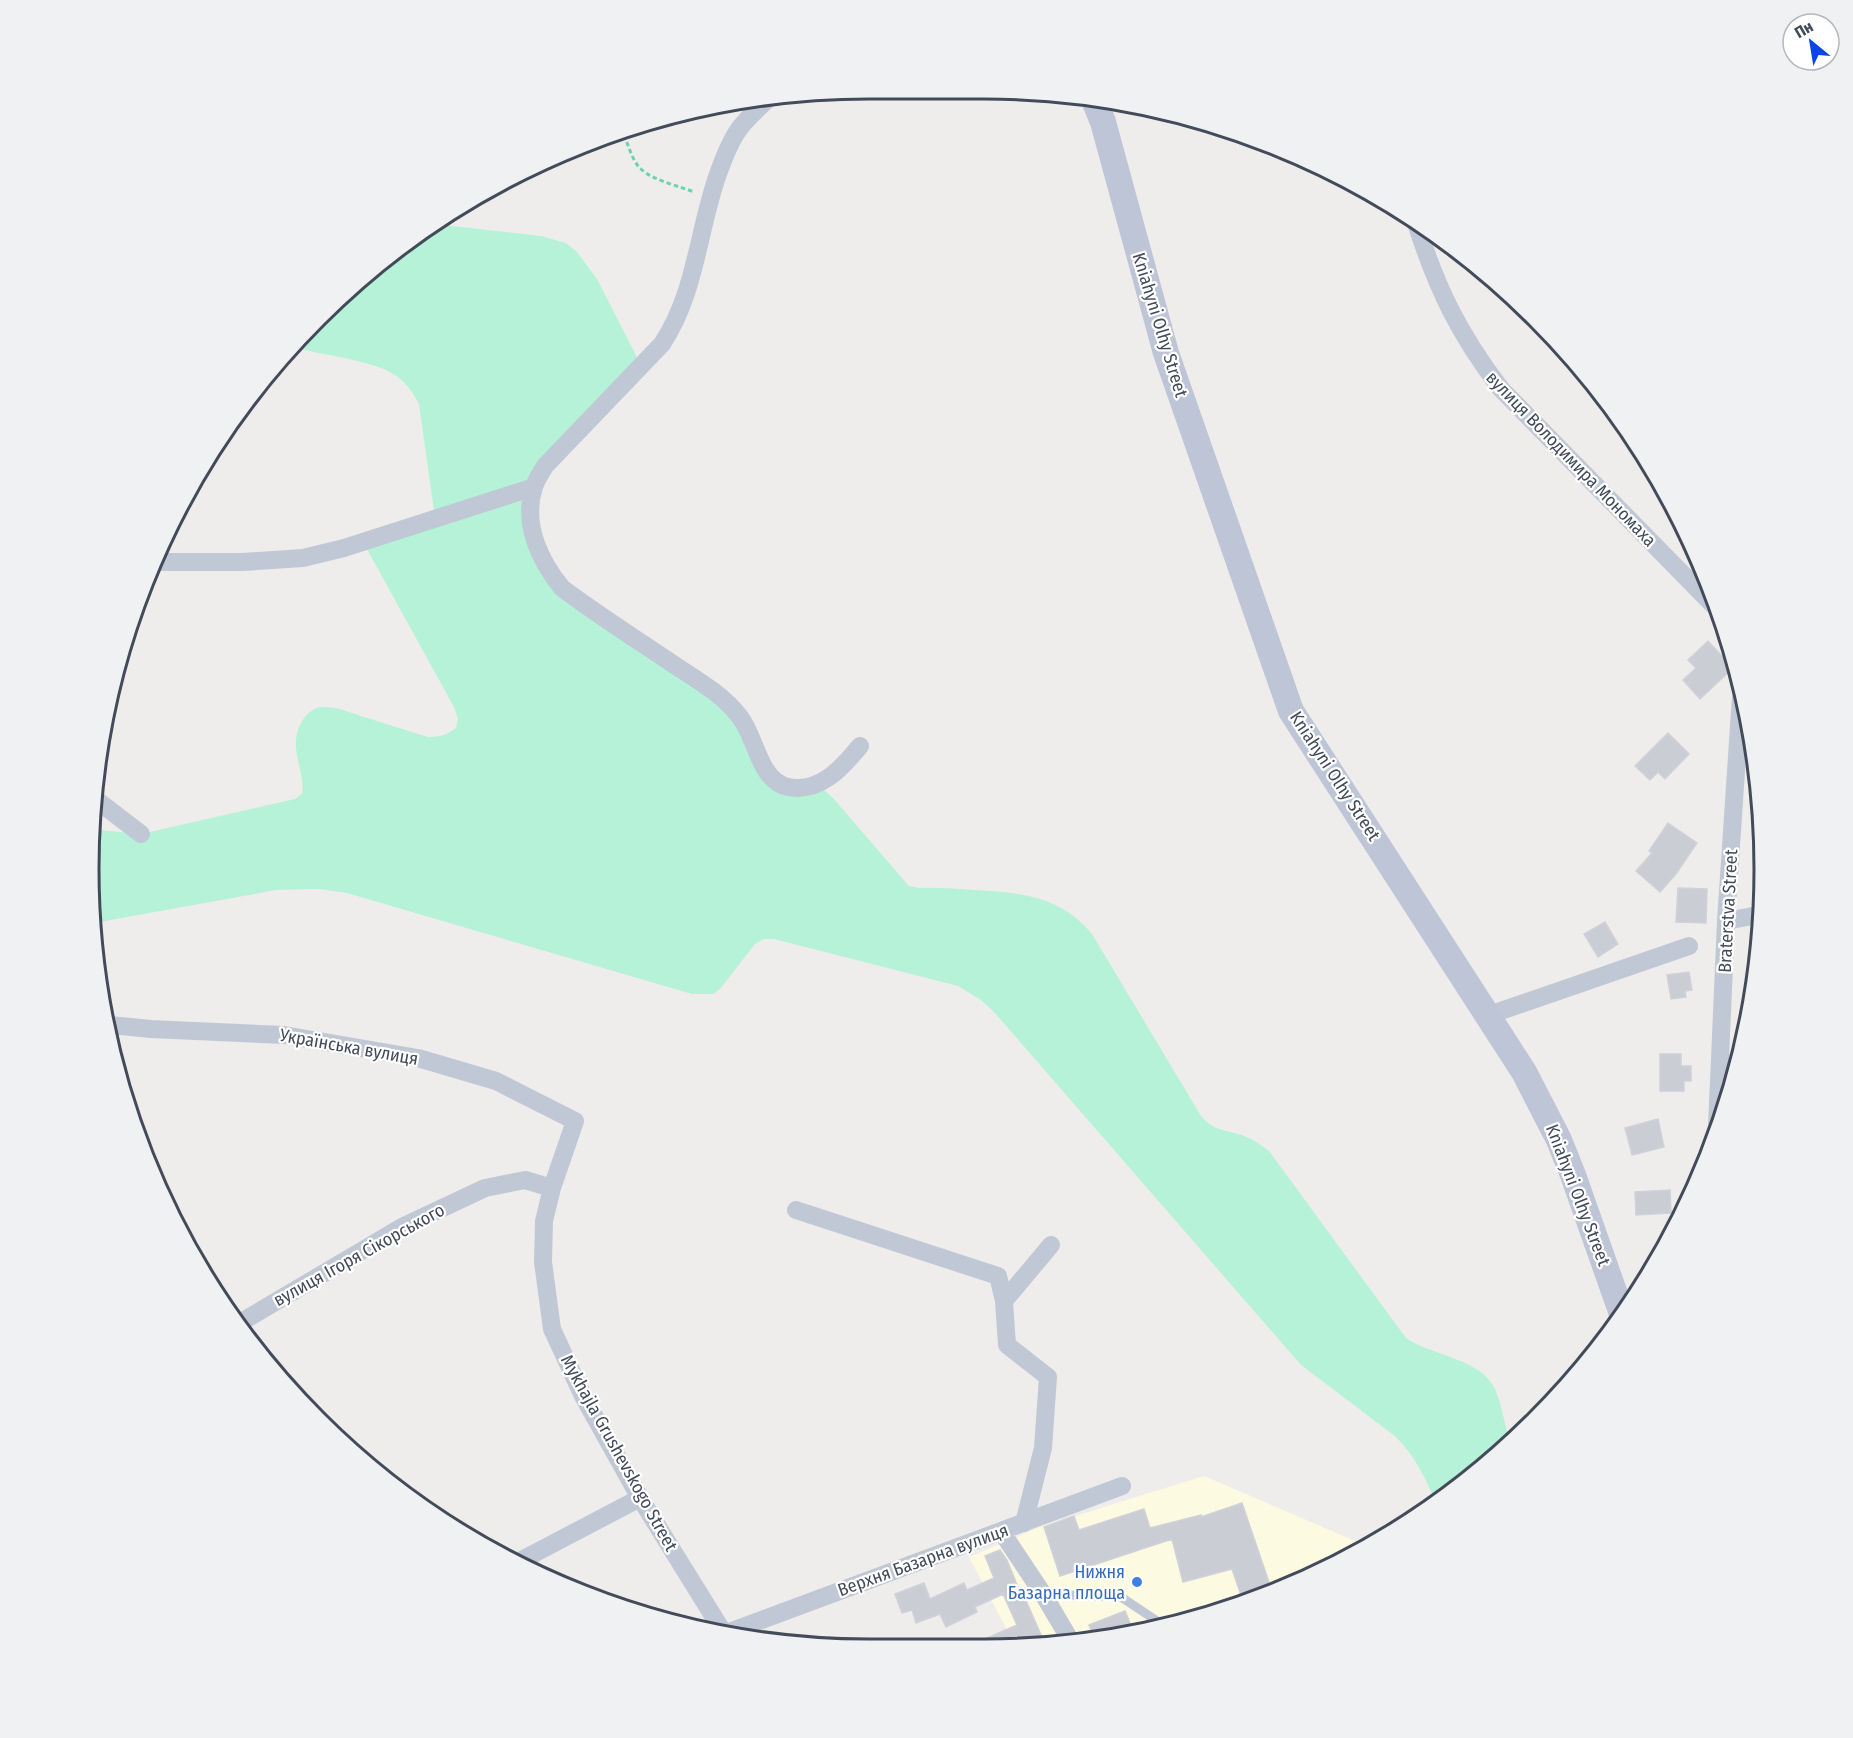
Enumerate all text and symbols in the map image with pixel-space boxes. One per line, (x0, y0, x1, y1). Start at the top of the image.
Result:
north arrow (1781, 12, 1841, 72)
text: Пн (1791, 17, 1816, 42)
street label: Kniahyni Olhy Street (1128, 250, 1192, 400)
street label: вулиця Володимира Мономаха (1481, 367, 1661, 551)
street label: Kniahyni Olhy Street (1285, 707, 1385, 845)
street label: Braterstva Street (1714, 849, 1742, 973)
street label: Українська вулиця (277, 1024, 420, 1070)
street label: Kniahyni Olhy Street (1541, 1121, 1615, 1269)
street label: вулиця Ігоря Сікорського (270, 1199, 448, 1311)
street label: Mykhajla Grushevskogo Street (556, 1351, 682, 1555)
street label: Верхня Базарна вулиця (835, 1519, 1011, 1601)
place label: Нижня Базарна площа (1008, 1561, 1125, 1604)
marker: Нижня Базарна площа (1130, 1575, 1144, 1589)

